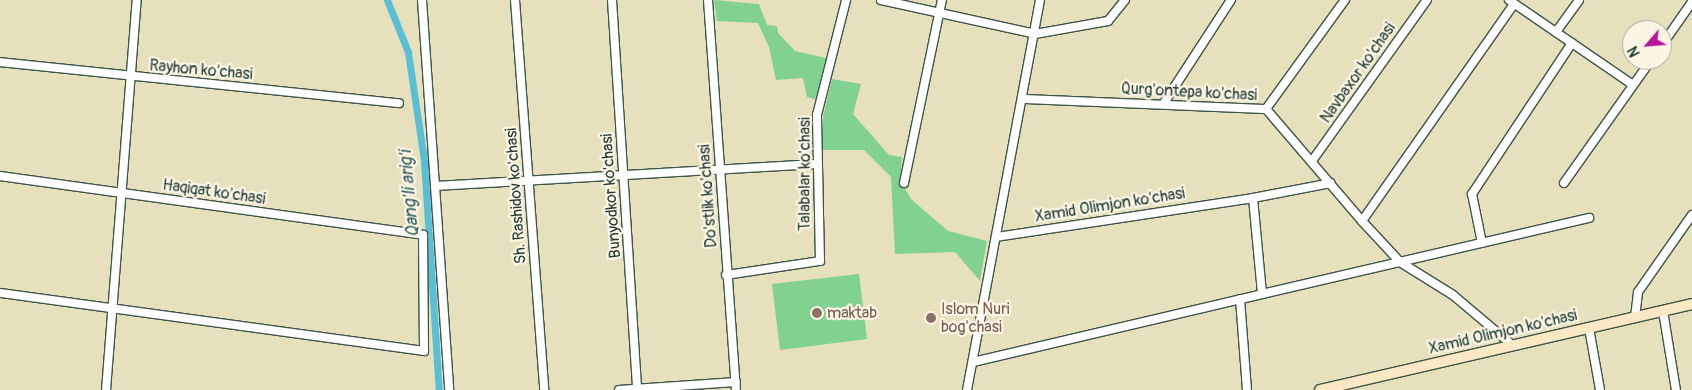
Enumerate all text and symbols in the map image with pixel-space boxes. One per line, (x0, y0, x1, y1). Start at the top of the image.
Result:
street label: Navbaxor ko'chasi (1316, 19, 1400, 127)
north arrow (1622, 20, 1672, 70)
text: N (1624, 44, 1644, 60)
street label: Rayhon ko'chasi (149, 56, 253, 84)
street label: Qurg'ontepa ko'chasi (1120, 79, 1258, 105)
street label: Talabalar ko'chasi (795, 117, 815, 231)
street label: Sh. Rashidov ko'chasi (502, 127, 530, 265)
street label: Bunyodkor ko'chasi (597, 133, 625, 259)
street label: Do'stlik ko'chasi (695, 144, 721, 248)
water label: Qang'li arig'i (395, 150, 425, 238)
street label: Haqiqat ko'chasi (161, 175, 267, 209)
street label: Xamid Olimjon ko'chasi (1034, 184, 1186, 226)
place label: Islom Nuri bog'chasi (941, 299, 1010, 337)
place label: maktab (827, 303, 877, 323)
street label: Xamid Olimjon ko'chasi (1427, 306, 1579, 358)
marker: maktab (811, 307, 823, 319)
marker: Islom Nuri bog'chasi (925, 312, 937, 324)

